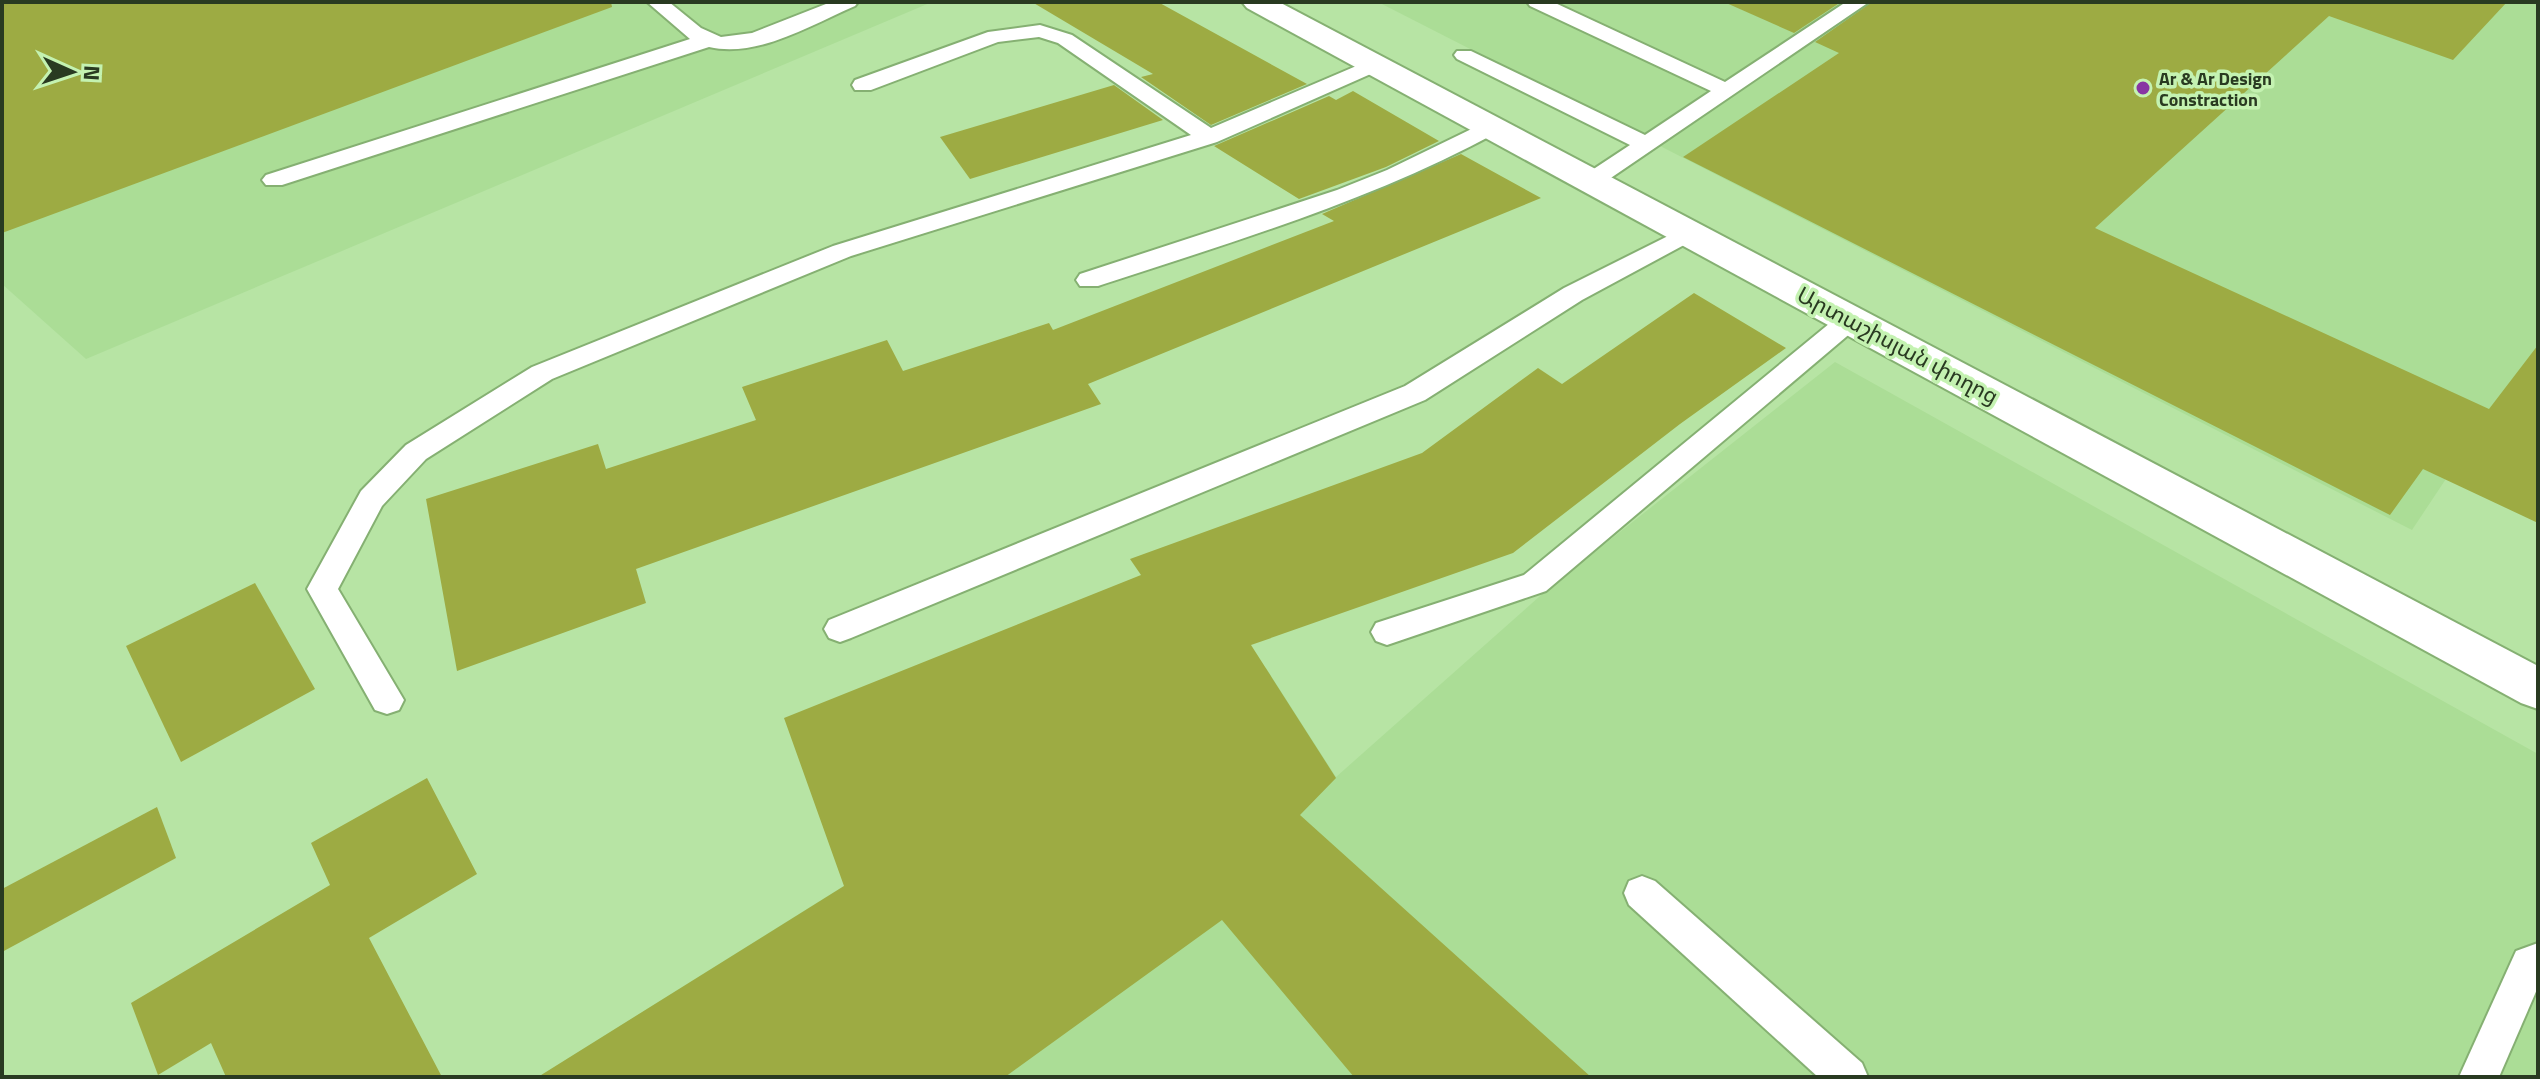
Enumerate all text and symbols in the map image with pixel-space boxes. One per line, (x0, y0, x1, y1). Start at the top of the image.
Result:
north arrow (32, 32, 112, 112)
text: N (75, 65, 109, 82)
place label: Ar & Ar Design Constraction (2159, 65, 2272, 113)
marker: Ar & Ar Design Constraction (2134, 79, 2152, 97)
street label: Արտաշիսյան փողոց (1791, 277, 2005, 413)

